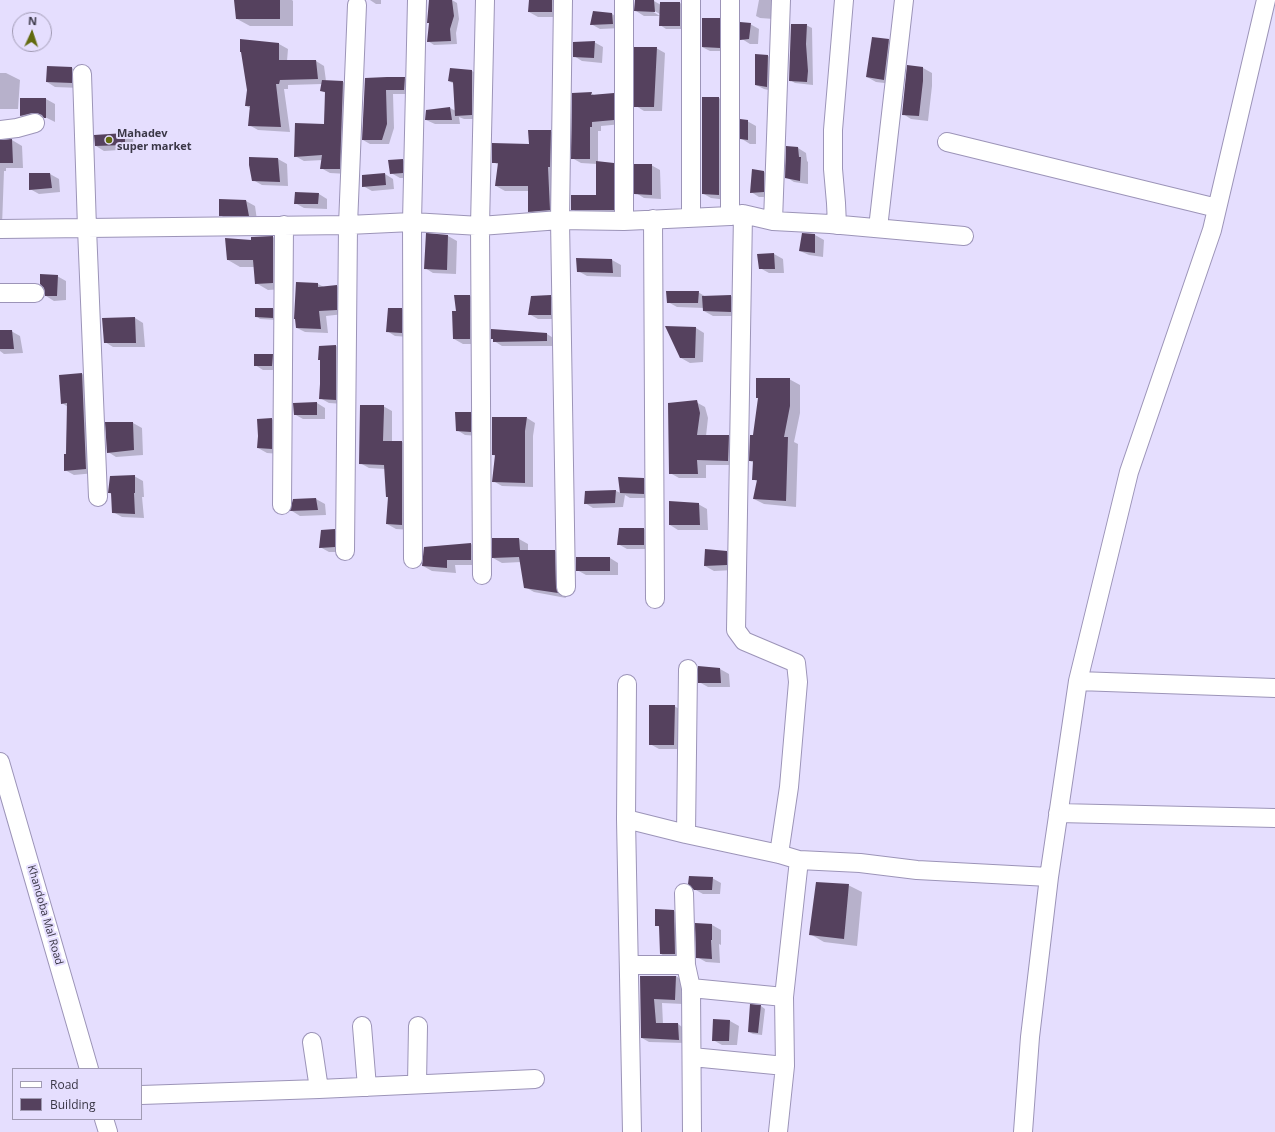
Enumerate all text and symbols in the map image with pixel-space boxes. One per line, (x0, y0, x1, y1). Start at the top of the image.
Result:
north arrow (12, 12, 52, 52)
text: N (28, 13, 37, 28)
place label: Mahadev super market (117, 127, 192, 153)
marker: Mahadev super market (104, 135, 114, 145)
street label: Khandoba Mal Road (24, 864, 66, 966)
legend (12, 1068, 142, 1120)
text: Road (50, 1076, 79, 1093)
text: Building (50, 1096, 95, 1113)

